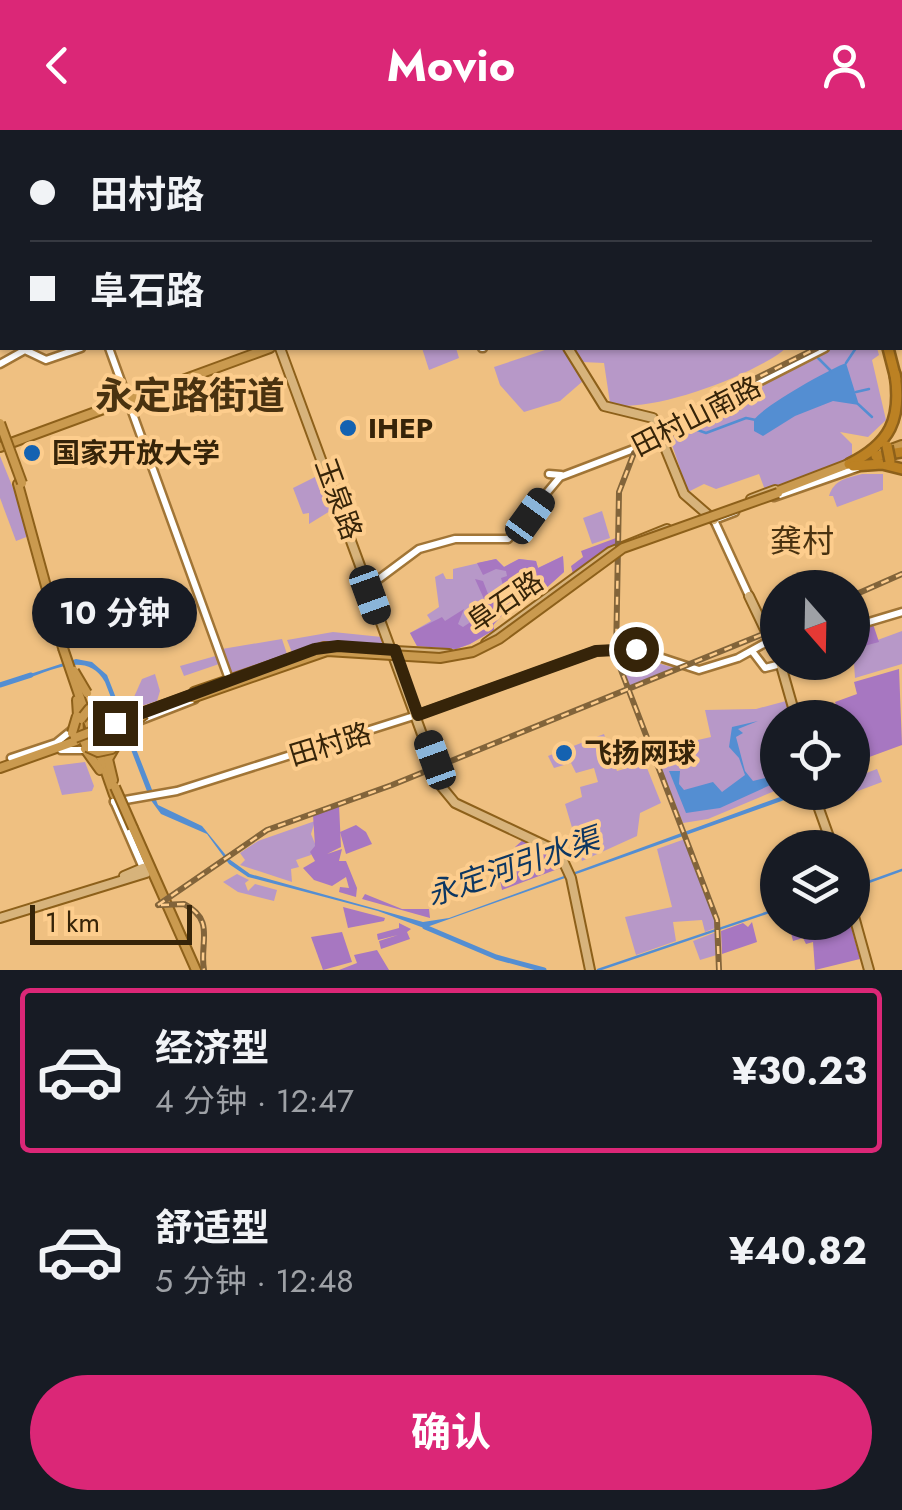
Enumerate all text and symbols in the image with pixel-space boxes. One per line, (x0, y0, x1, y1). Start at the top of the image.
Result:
text: Movio (387, 33, 515, 98)
icon: back (30, 38, 85, 93)
icon: person (817, 38, 872, 93)
text: 田村路 (90, 167, 204, 222)
text: 阜石路 (90, 263, 204, 318)
street label: 田村山南路 (625, 366, 768, 466)
district label: 永定路街道 (95, 368, 285, 423)
place label: IHEP (368, 408, 433, 449)
marker: IHEP (337, 417, 359, 439)
place label: 国家开放大学 (52, 433, 220, 474)
marker: 国家开放大学 (21, 442, 43, 464)
street label: 玉泉路 (305, 453, 372, 546)
car (500, 483, 560, 549)
district label: 龚村 (770, 518, 834, 564)
street label: 阜石路 (459, 561, 552, 642)
car (346, 562, 394, 628)
north arrow (760, 570, 870, 680)
map controls (760, 570, 870, 940)
callout: 10 分钟 (32, 578, 198, 648)
text: 10 分钟 (59, 590, 170, 636)
route start (614, 627, 659, 672)
button: locate (760, 700, 870, 810)
route end (93, 701, 138, 746)
street label: 田村路 (284, 713, 376, 776)
car (411, 727, 459, 793)
place label: 飞扬网球 (584, 733, 696, 774)
marker: 飞扬网球 (553, 742, 575, 764)
water label: 永定河引水渠 (421, 816, 609, 916)
button: layers (760, 830, 870, 940)
scale bar (30, 900, 192, 944)
text: 1 km (45, 902, 100, 943)
text: 经济型 (155, 1020, 269, 1075)
icon: car (35, 1026, 125, 1116)
text: ¥30.23 (732, 1043, 867, 1098)
text: 4 分钟 · 12:47 (155, 1078, 354, 1124)
text: 舒适型 (155, 1200, 269, 1255)
icon: car (35, 1206, 125, 1296)
text: ¥40.82 (729, 1223, 867, 1278)
text: 5 分钟 · 12:48 (155, 1258, 354, 1304)
button: 确认 (30, 1375, 872, 1490)

